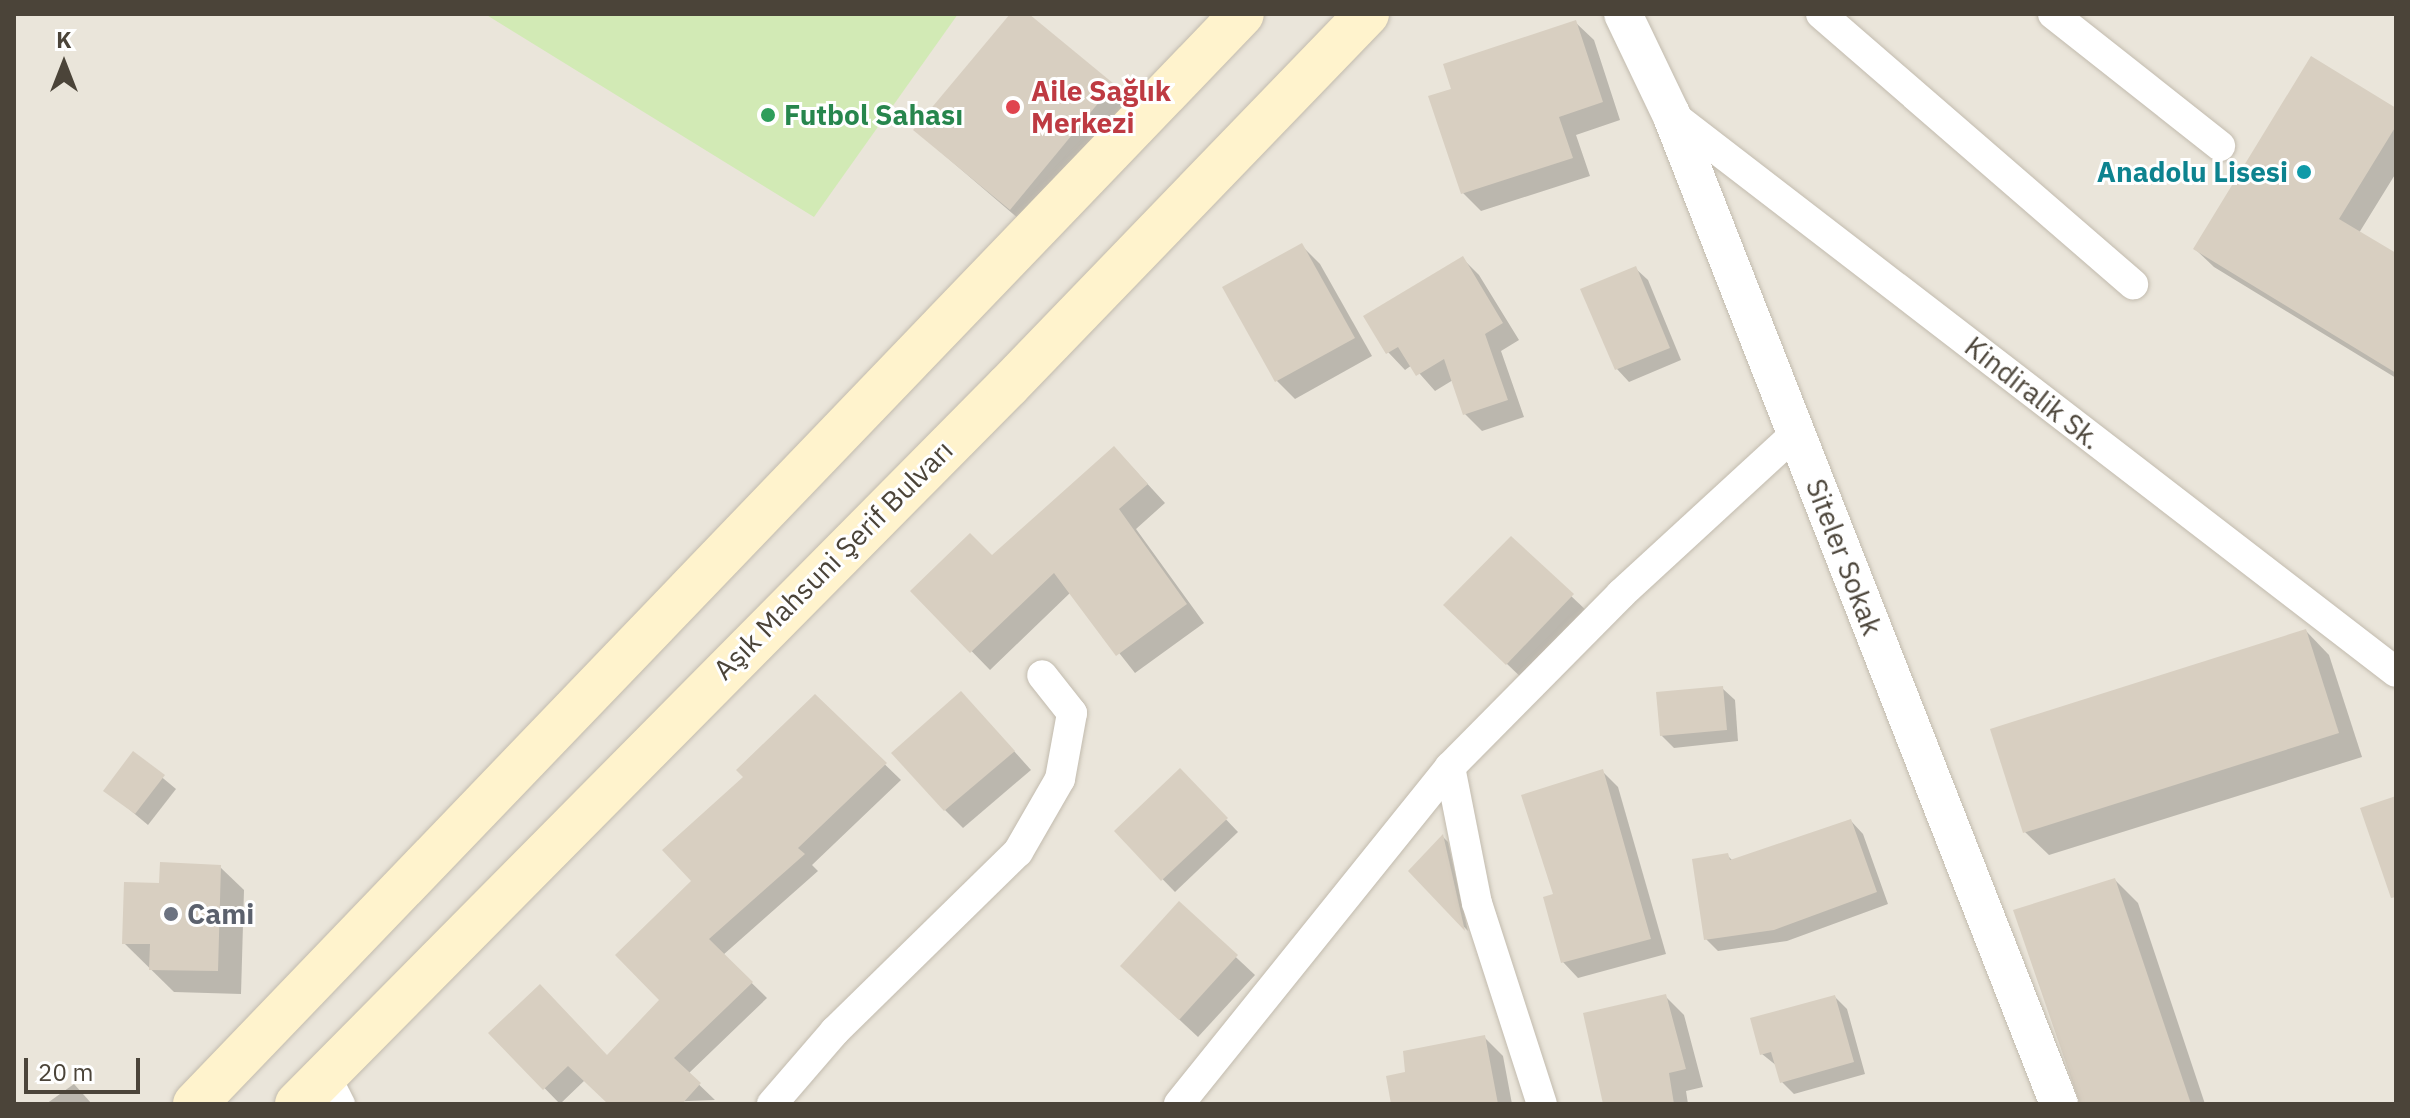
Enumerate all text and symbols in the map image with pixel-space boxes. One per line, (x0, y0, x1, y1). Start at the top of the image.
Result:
north arrow (24, 24, 104, 104)
text: K (56, 25, 72, 54)
place label: Aile Sağlık Merkezi (1031, 74, 1171, 140)
marker: Aile Sağlık Merkezi (1002, 96, 1024, 118)
place label: Futbol Sahası (784, 98, 963, 132)
marker: Futbol Sahası (759, 106, 777, 124)
place label: Anadolu Lisesi (2097, 155, 2288, 189)
marker: Anadolu Lisesi (2295, 163, 2313, 181)
street label: Kindiralik Sk. (1958, 329, 2108, 457)
street label: Aşık Mahsuni Şerif Bulvarı (706, 433, 960, 687)
street label: Siteler Sokak (1799, 474, 1889, 640)
place label: Cami (187, 897, 254, 931)
marker: Cami (162, 905, 180, 923)
scale bar (28, 1042, 144, 1092)
text: 20 m (38, 1056, 93, 1088)

